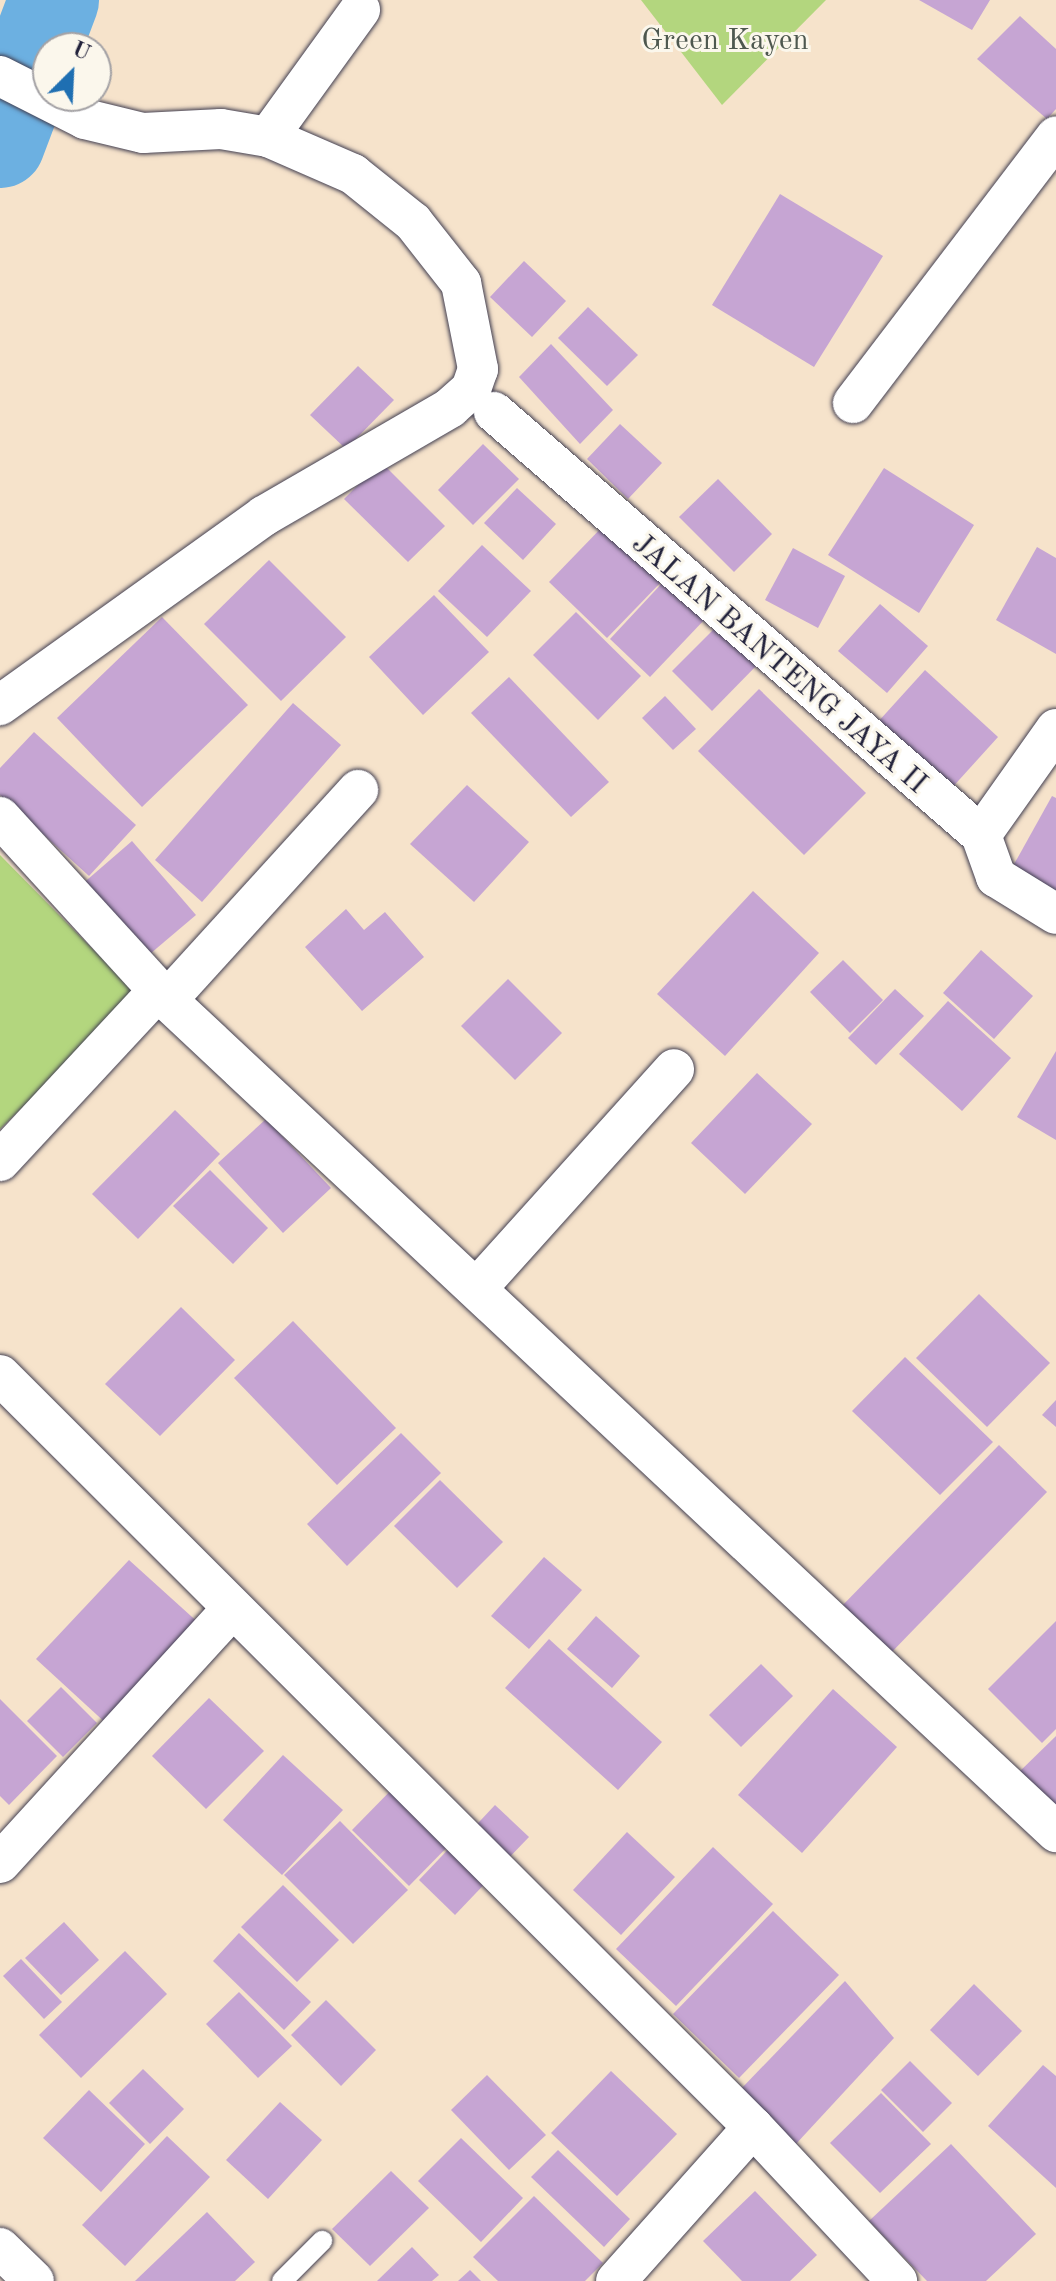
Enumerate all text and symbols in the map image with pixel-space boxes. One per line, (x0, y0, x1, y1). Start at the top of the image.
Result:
park label: Green Kayen (641, 23, 809, 59)
north arrow (32, 32, 112, 112)
text: U (68, 38, 93, 66)
street label: JALAN BANTENG JAYA II (624, 526, 934, 802)

